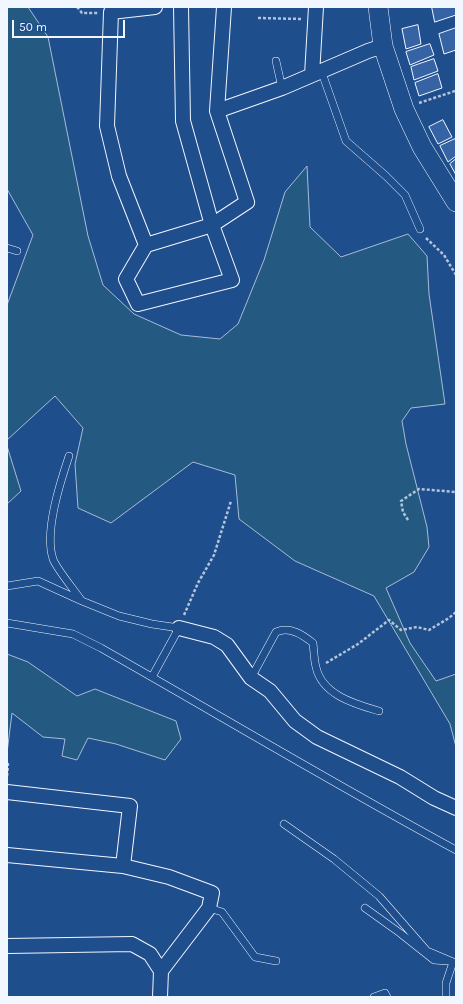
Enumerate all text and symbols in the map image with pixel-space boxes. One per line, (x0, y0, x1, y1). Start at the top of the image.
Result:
scale bar (14, 12, 127, 38)
text: 50 m (19, 20, 47, 34)

